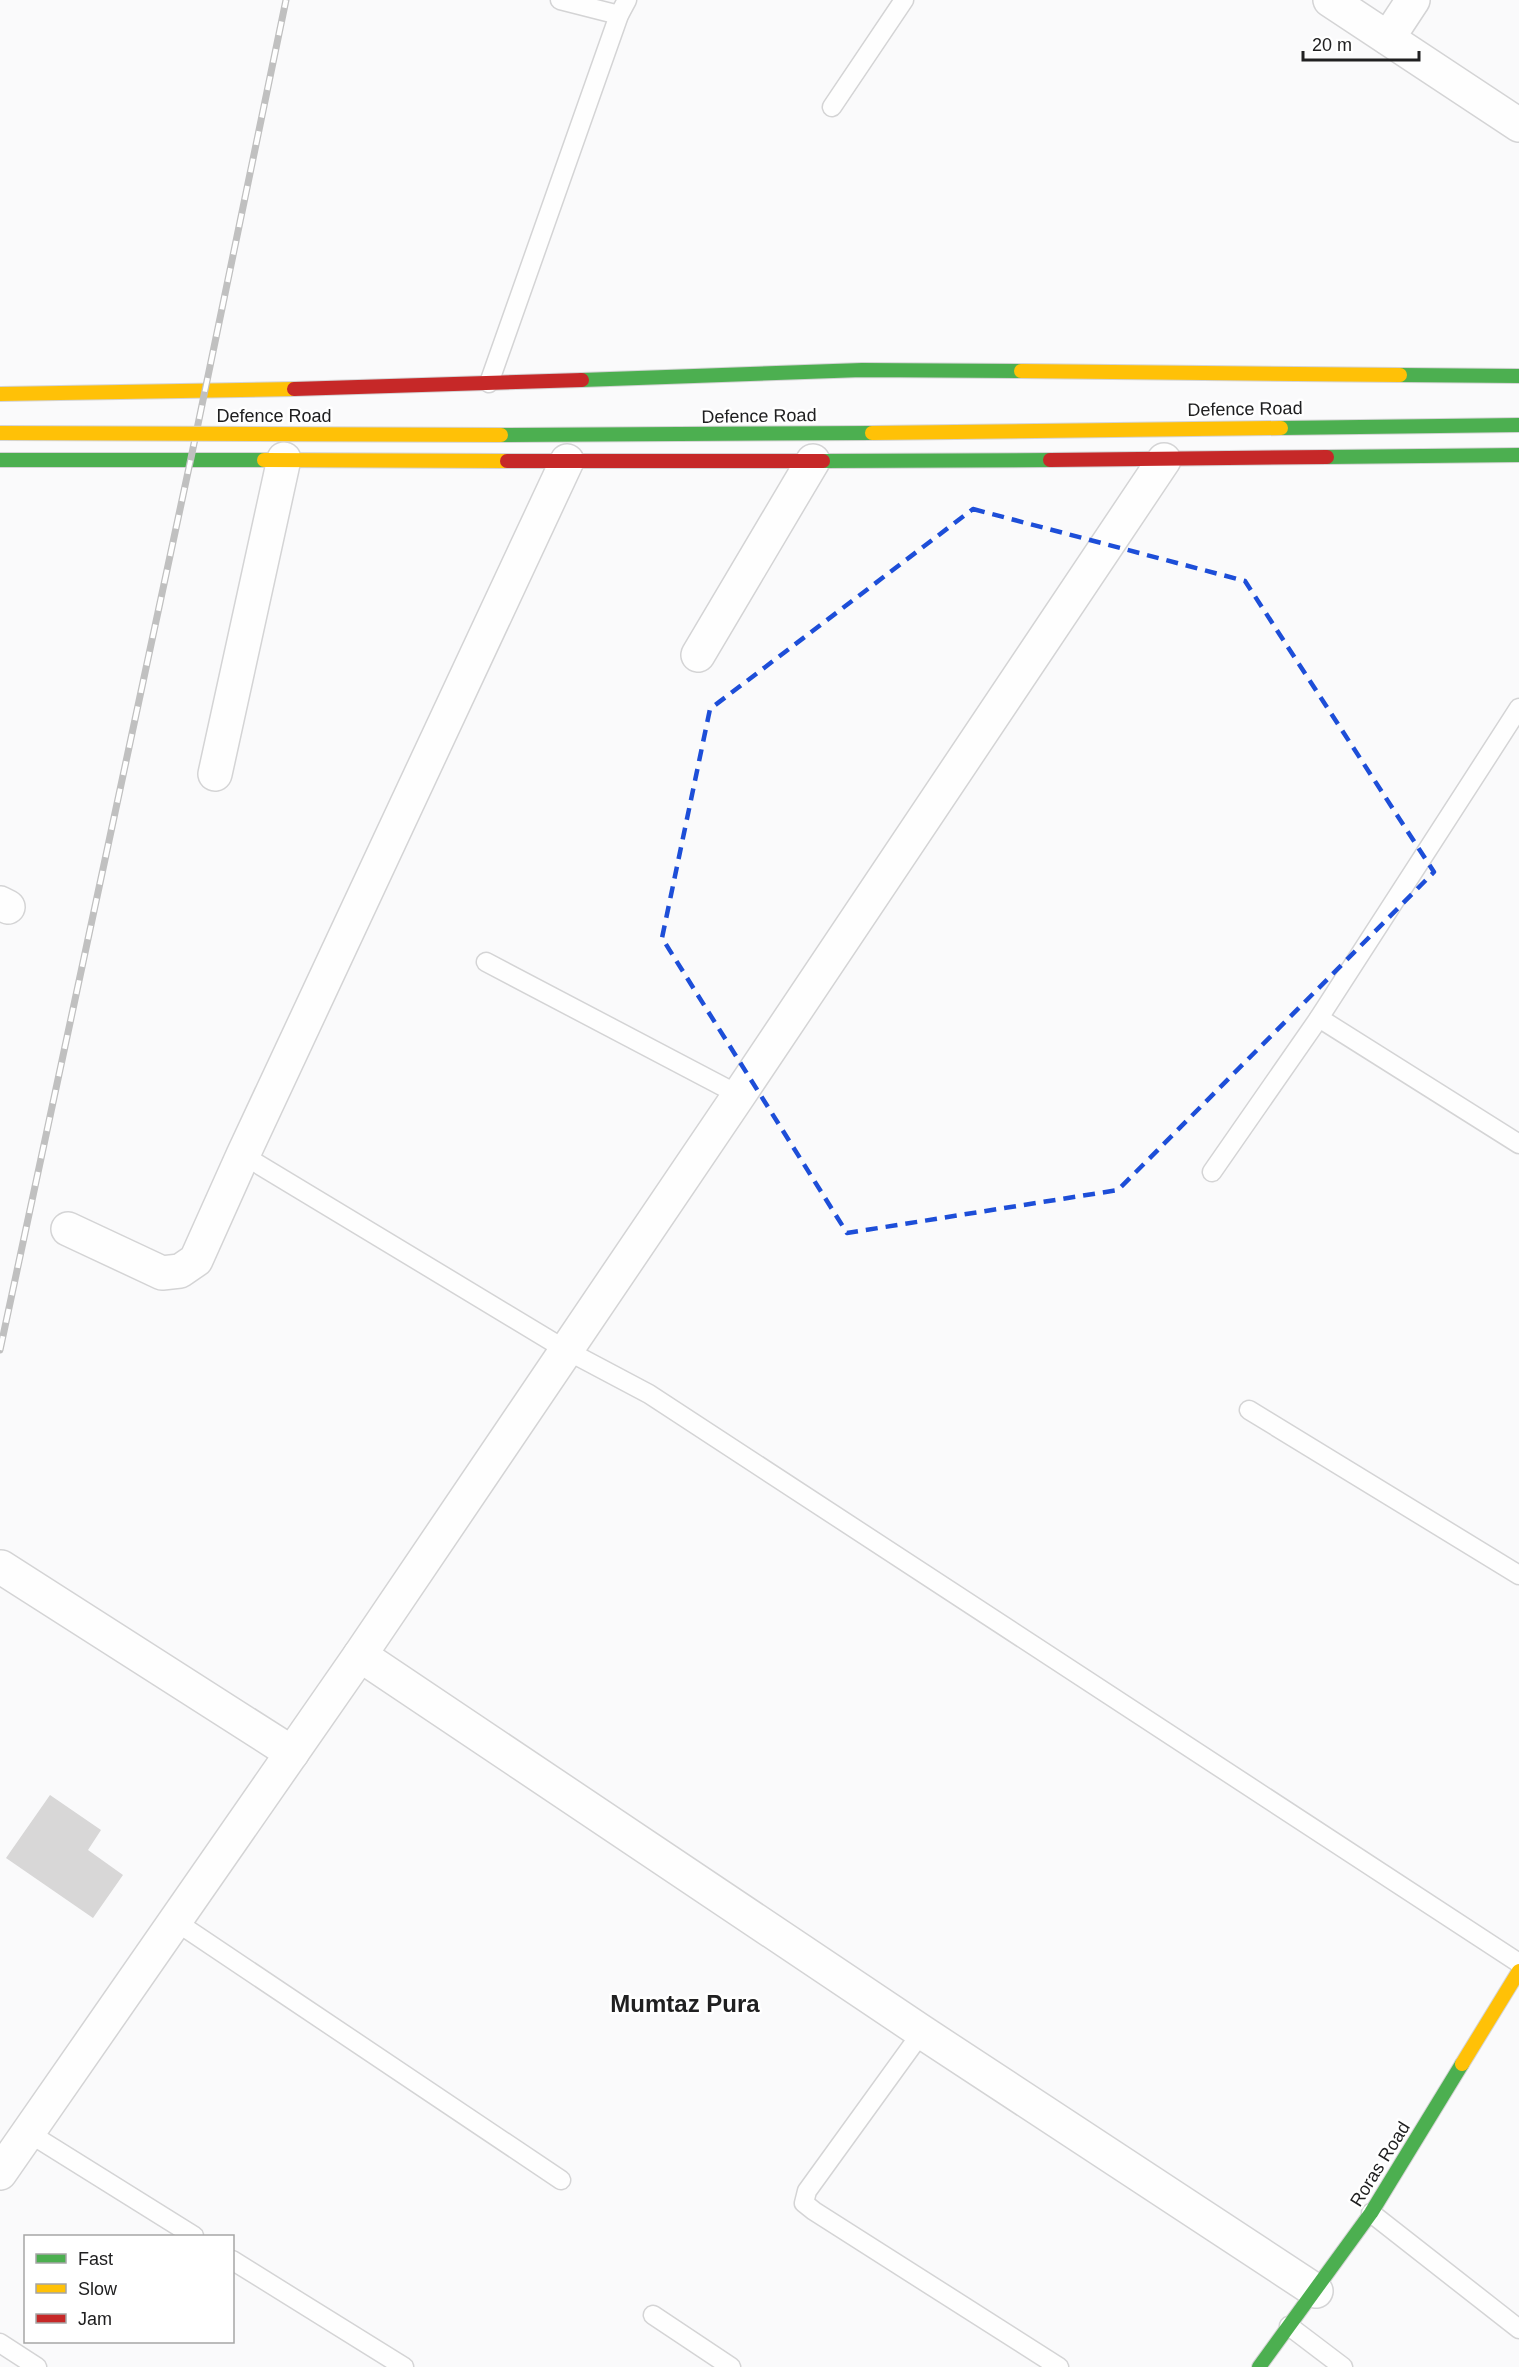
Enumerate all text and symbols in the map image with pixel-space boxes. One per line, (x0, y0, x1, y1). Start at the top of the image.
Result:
scale bar (1303, 24, 1418, 62)
text: 20 m (1312, 35, 1352, 55)
street label: Defence Road (1187, 398, 1303, 420)
street label: Defence Road (701, 405, 817, 427)
street label: Defence Road (216, 406, 332, 426)
district label: Mumtaz Pura (610, 1990, 760, 2017)
street label: Roras Road (1346, 2118, 1414, 2210)
legend (24, 2235, 234, 2343)
text: Fast (78, 2249, 113, 2269)
text: Slow (78, 2279, 118, 2299)
text: Jam (78, 2309, 112, 2329)

